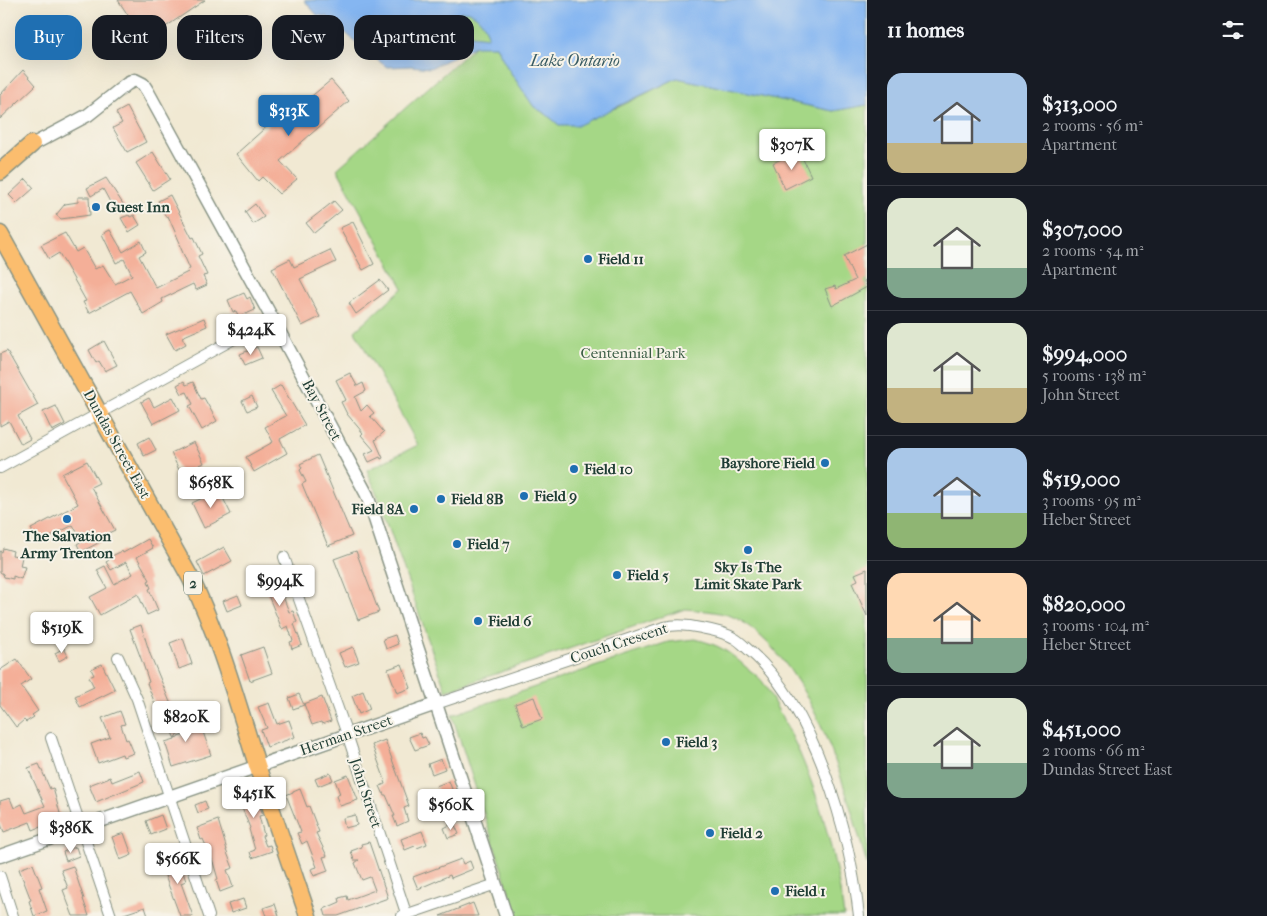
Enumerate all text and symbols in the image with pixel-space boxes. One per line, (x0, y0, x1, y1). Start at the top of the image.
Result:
chip: Buy (15, 15, 82, 60)
chip: Rent (92, 15, 167, 60)
chip: Filters (177, 15, 262, 60)
chip: New (272, 15, 344, 60)
chip: Apartment (354, 15, 474, 60)
icon: filters (1219, 16, 1247, 44)
text: 11 homes (887, 18, 964, 42)
water label: Lake Ontario (529, 51, 620, 70)
text: $313,000 (1042, 92, 1117, 116)
icon: home (927, 93, 987, 153)
pin: $313K (254, 94, 324, 137)
text: $313K (269, 101, 309, 120)
text: 2 rooms · 56 m² (1042, 116, 1143, 135)
pin: $307K (757, 128, 827, 171)
text: $307K (770, 135, 814, 154)
text: Apartment (1042, 135, 1117, 154)
place label: Guest Inn (106, 198, 170, 216)
marker: Guest Inn (90, 201, 102, 213)
text: $307,000 (1042, 217, 1123, 241)
icon: home (927, 218, 987, 278)
text: 2 rooms · 54 m² (1042, 241, 1143, 260)
place label: Field 11 (597, 250, 644, 268)
marker: Field 11 (582, 253, 594, 265)
text: Apartment (1042, 260, 1117, 279)
pin: $424K (216, 314, 286, 356)
text: $424K (227, 320, 275, 339)
text: $994,000 (1042, 342, 1127, 366)
icon: home (927, 343, 987, 403)
park label: Centennial Park (581, 344, 686, 362)
text: 5 rooms · 138 m² (1042, 366, 1146, 385)
street label: Bay Street (298, 376, 346, 444)
text: John Street (1042, 385, 1120, 404)
street label: Dundas Street East (79, 386, 155, 502)
place label: Bayshore Field (720, 454, 816, 472)
marker: Bayshore Field (819, 457, 831, 469)
place label: Field 10 (583, 460, 633, 478)
marker: Field 10 (568, 463, 580, 475)
pin: $658K (176, 466, 246, 509)
text: $519,000 (1042, 467, 1120, 491)
icon: home (927, 468, 987, 528)
text: $658K (189, 473, 233, 492)
place label: Field 9 (533, 487, 577, 505)
place label: Field 8B (450, 490, 504, 508)
marker: Field 9 (518, 490, 530, 502)
text: 3 rooms · 95 m² (1042, 491, 1141, 510)
marker: Field 8B (435, 493, 447, 505)
place label: Field 8A (351, 500, 405, 518)
marker: Field 8A (408, 503, 420, 515)
text: Heber Street (1042, 510, 1131, 529)
marker: The Salvation Army Trenton (61, 513, 73, 525)
place label: The Salvation Army Trenton (20, 527, 113, 562)
place label: Field 7 (466, 535, 510, 553)
marker: Field 7 (451, 538, 463, 550)
marker: Sky Is The Limit Skate Park (742, 544, 754, 556)
place label: Sky Is The Limit Skate Park (694, 558, 803, 593)
pin: $994K (245, 564, 315, 607)
place label: Field 5 (626, 566, 669, 584)
marker: Field 5 (611, 569, 623, 581)
text: $994K (257, 571, 303, 590)
road number: 2 (184, 572, 202, 594)
text: $820,000 (1042, 592, 1126, 616)
icon: home (927, 593, 987, 653)
pin: $519K (27, 612, 97, 654)
place label: Field 6 (487, 612, 532, 630)
marker: Field 6 (472, 615, 484, 627)
text: 3 rooms · 104 m² (1042, 616, 1149, 635)
text: $519K (41, 618, 83, 637)
street label: Couch Crescent (568, 619, 671, 667)
text: Heber Street (1042, 635, 1131, 654)
pin: $820K (151, 700, 221, 743)
text: $820K (163, 707, 209, 726)
street label: Herman Street (297, 711, 395, 759)
text: $451,000 (1042, 717, 1121, 741)
icon: home (927, 718, 987, 778)
place label: Field 3 (675, 733, 717, 751)
marker: Field 3 (660, 736, 672, 748)
text: 2 rooms · 66 m² (1042, 741, 1144, 760)
street label: John Street (346, 755, 386, 831)
text: Dundas Street East (1042, 760, 1172, 779)
pin: $451K (219, 776, 289, 819)
text: $451K (233, 783, 275, 802)
pin: $560K (416, 788, 486, 831)
text: $560K (429, 795, 473, 814)
pin: $386K (36, 812, 106, 854)
text: $386K (49, 818, 93, 837)
place label: Field 2 (719, 824, 763, 842)
marker: Field 2 (704, 827, 716, 839)
pin: $566K (143, 842, 213, 885)
text: $566K (156, 849, 200, 868)
place label: Field 1 (784, 882, 826, 900)
marker: Field 1 (769, 885, 781, 897)

